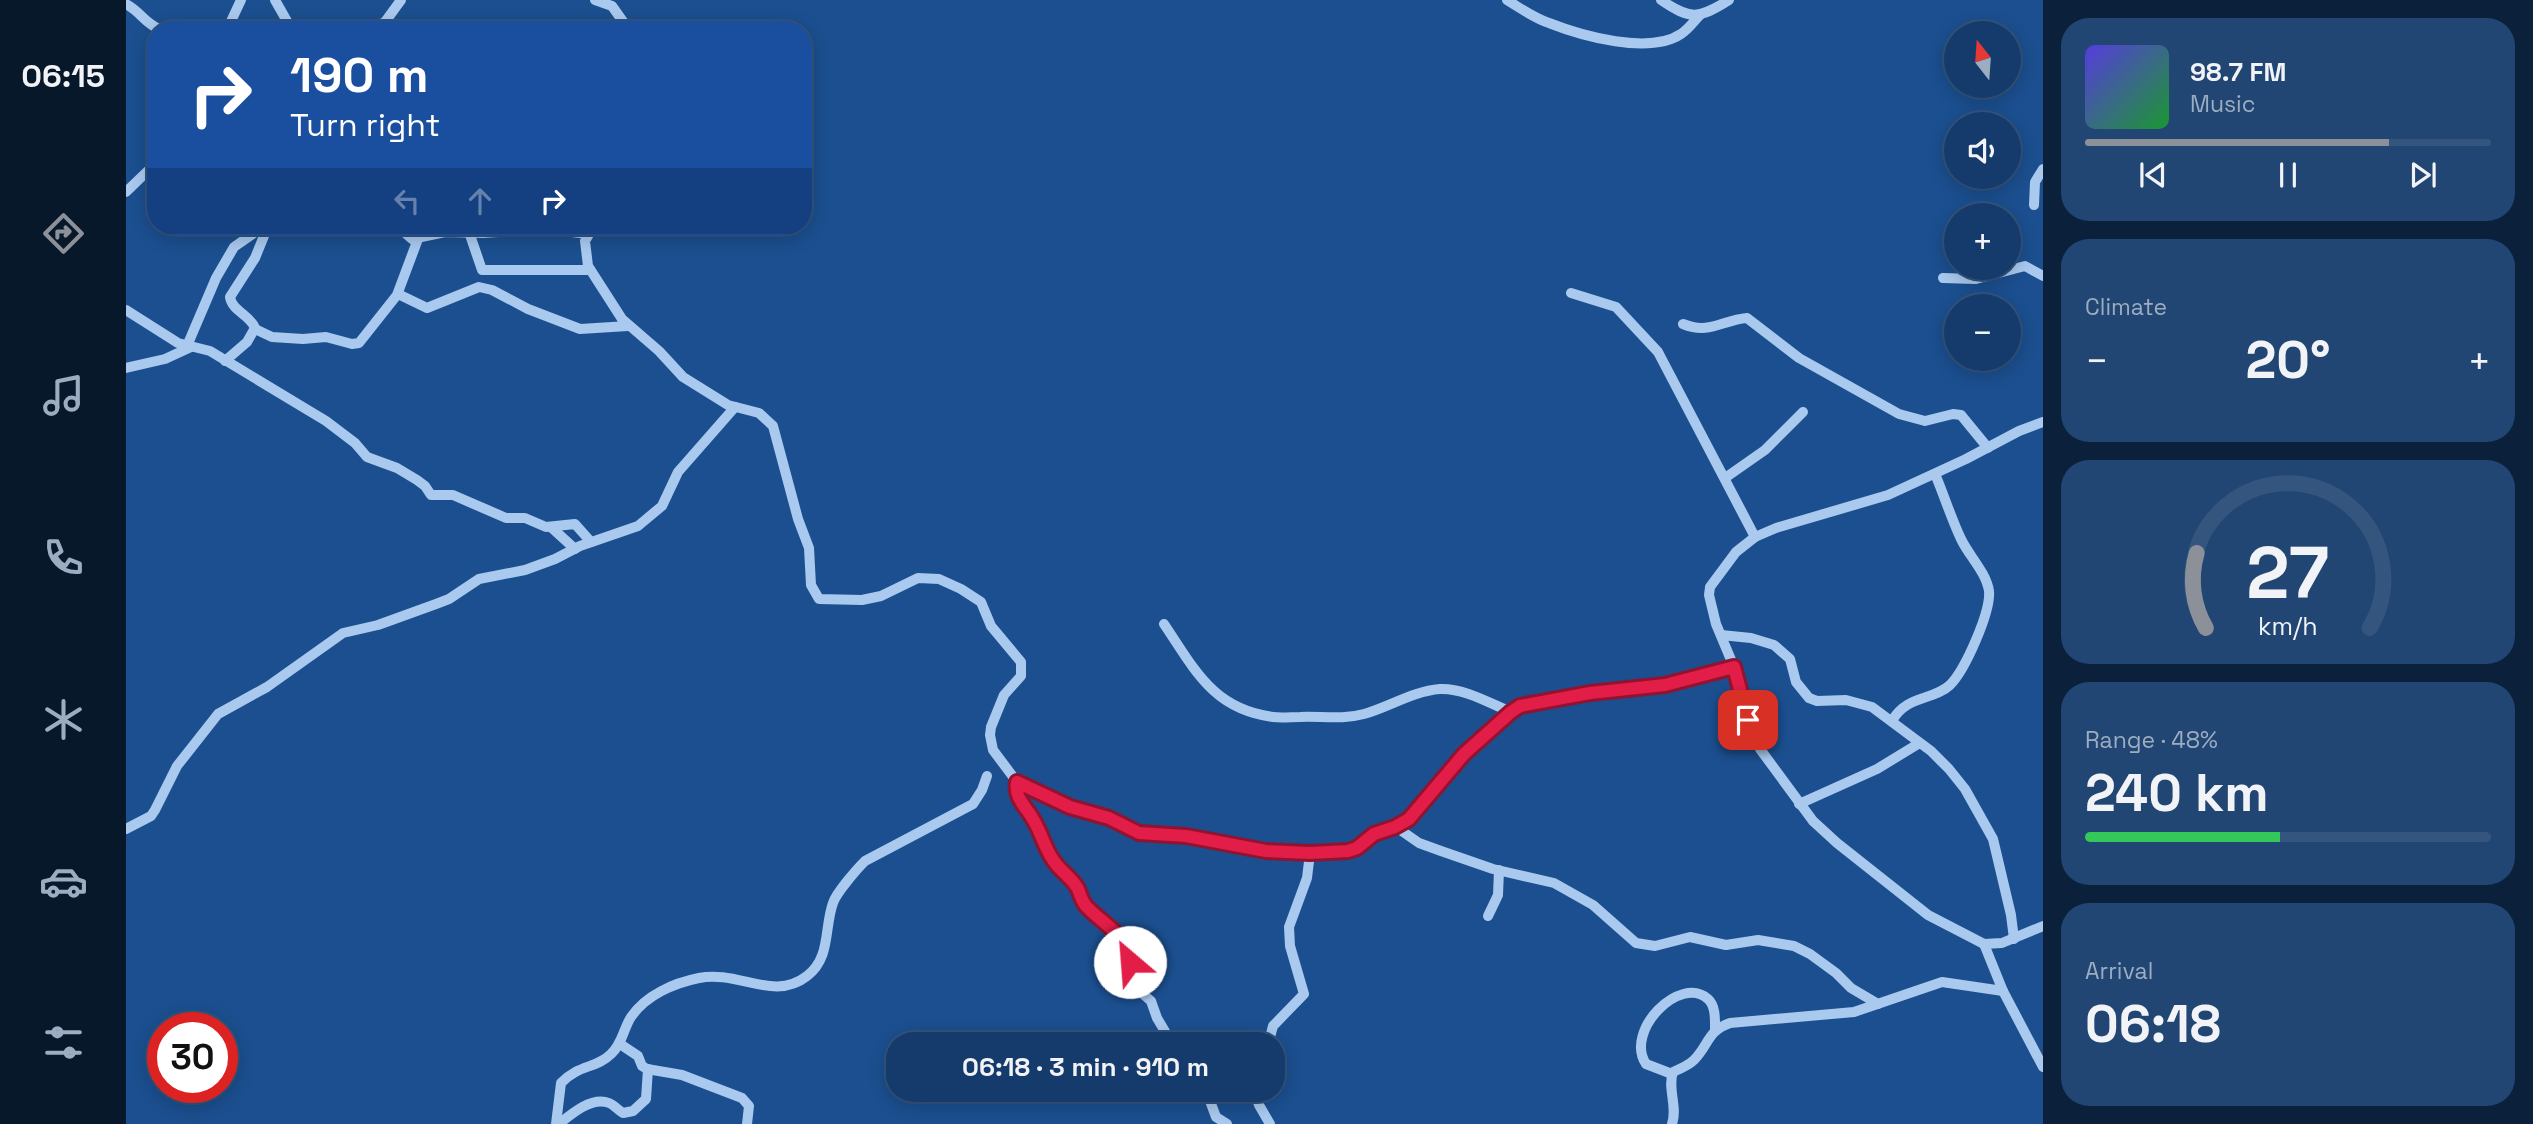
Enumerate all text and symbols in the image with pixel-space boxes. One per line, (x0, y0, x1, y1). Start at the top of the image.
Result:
north arrow (1944, 21, 2021, 98)
map controls (1944, 21, 2021, 371)
text: 190 m (290, 44, 428, 106)
icon: right (175, 49, 266, 140)
text: 98.7 FM (2190, 55, 2286, 89)
text: 06:15 (21, 56, 105, 96)
text: Music (2190, 89, 2255, 119)
text: Turn right (290, 105, 440, 145)
button: sound (1944, 112, 2021, 189)
icon: previous (2134, 156, 2172, 194)
icon: pause (2269, 156, 2307, 194)
icon: next (2404, 156, 2442, 194)
icon: left (388, 182, 426, 220)
icon: ahead (461, 182, 499, 220)
icon: right (534, 182, 572, 220)
button: + (1944, 203, 2021, 280)
icon: directions (39, 209, 88, 258)
text: Climate (2085, 292, 2167, 322)
button: − (1944, 294, 2021, 371)
text: 20° (2245, 327, 2331, 393)
text: − (2085, 337, 2109, 385)
text: + (2467, 337, 2491, 385)
icon: music (39, 371, 88, 420)
text: 27 (2247, 526, 2329, 619)
icon: phone (39, 533, 88, 582)
text: km/h (2258, 610, 2318, 642)
pin (1718, 690, 1778, 750)
icon: climate (39, 695, 88, 744)
icon: arrive (1729, 701, 1767, 739)
text: Range · 48% (2085, 725, 2218, 755)
text: 240 km (2085, 760, 2269, 826)
icon: car (39, 857, 88, 906)
position arrow (1093, 925, 1167, 999)
text: Arrival (2085, 956, 2153, 986)
text: 06:18 (2085, 991, 2221, 1057)
speed limit sign: 30 (147, 1012, 238, 1103)
icon: filters (39, 1018, 88, 1067)
text: 06:18 · 3 min · 910 m (962, 1050, 1209, 1084)

